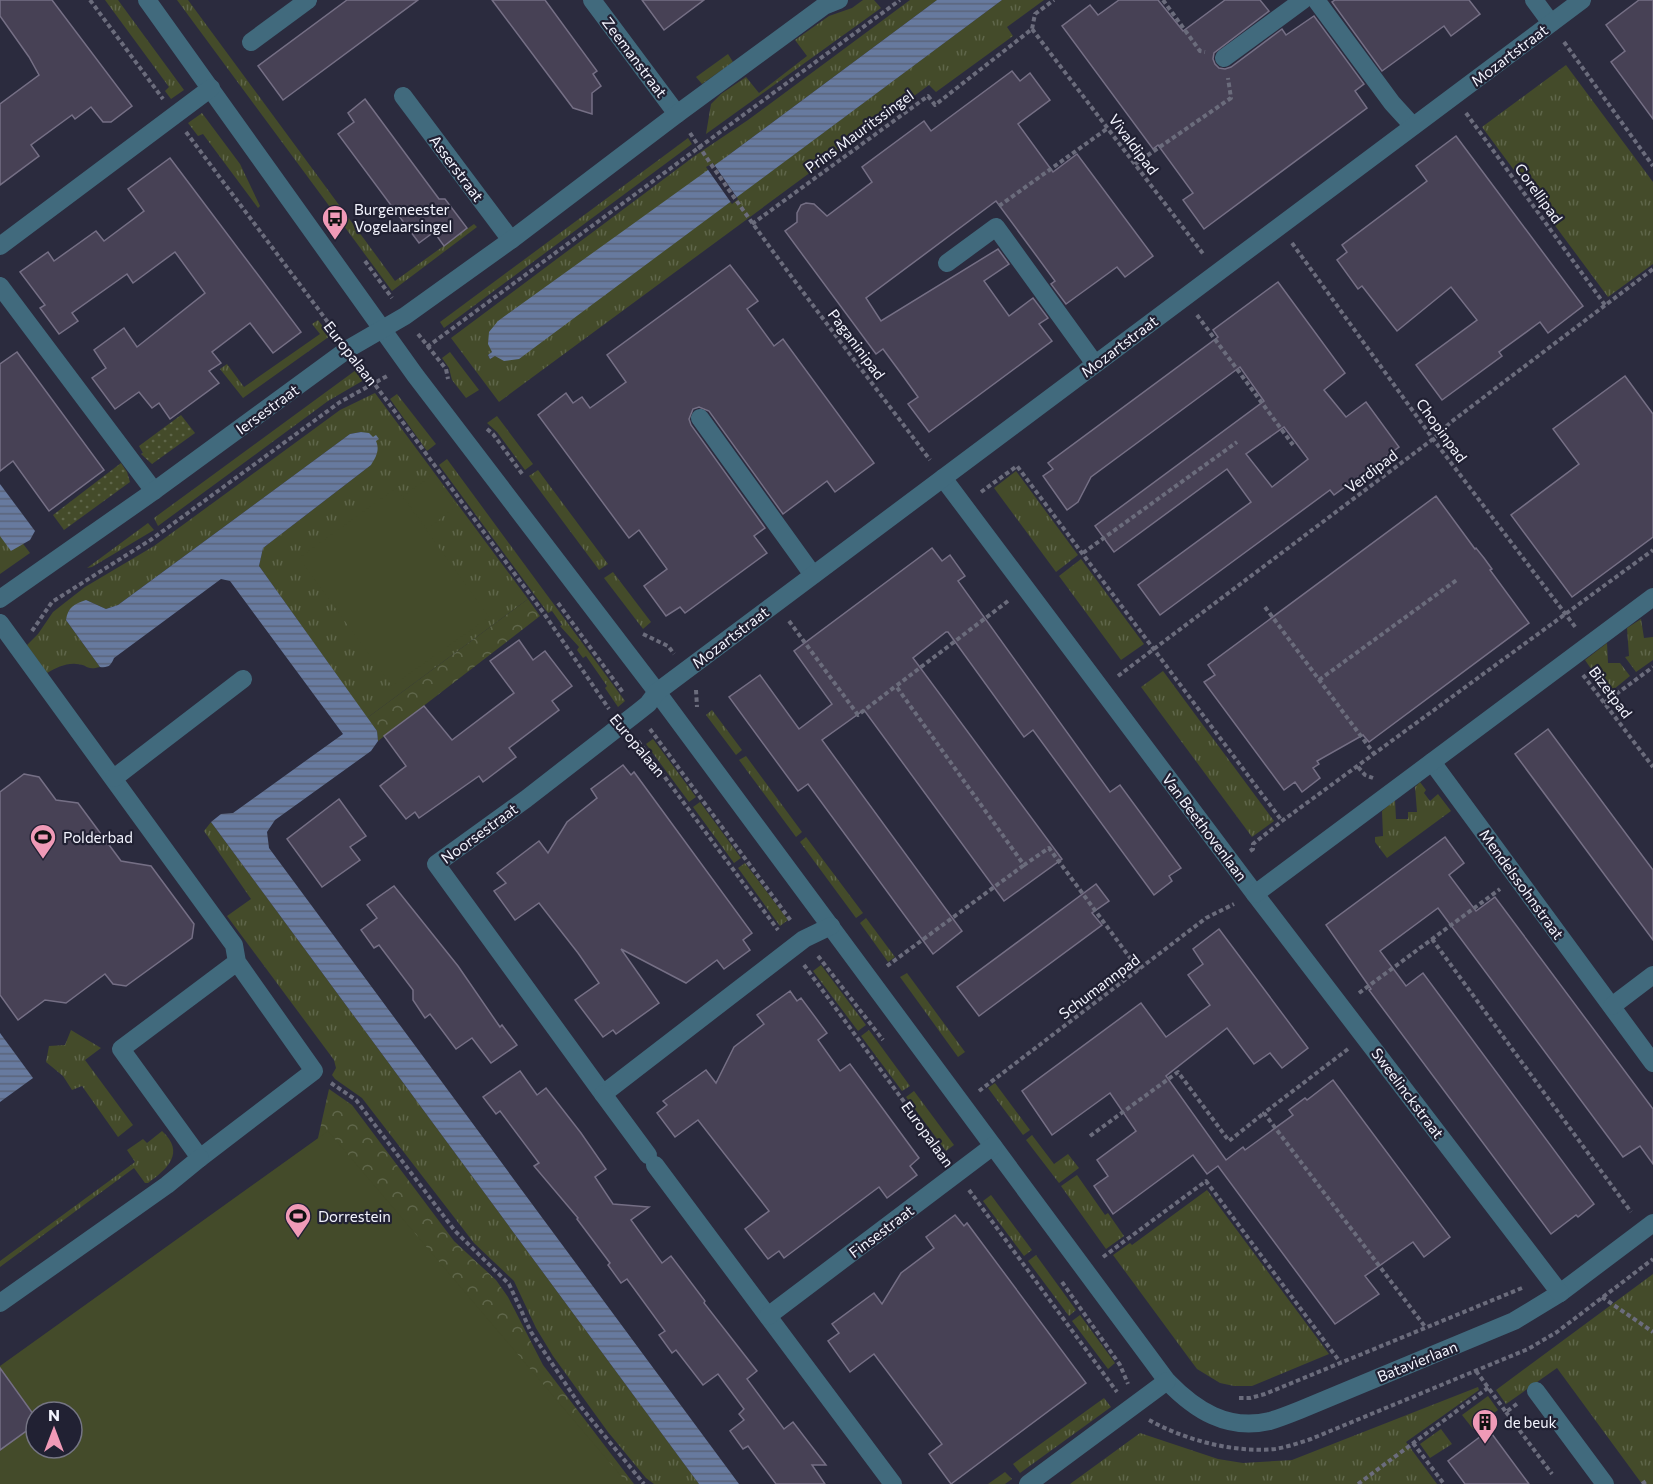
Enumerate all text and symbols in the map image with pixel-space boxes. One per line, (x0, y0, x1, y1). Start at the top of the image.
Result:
street label: Zeemanstraat (599, 13, 671, 101)
street label: Mozartstraat (1467, 20, 1551, 90)
street label: Prins Mauritssingel (801, 86, 917, 176)
street label: Vivaldipad (1105, 110, 1163, 178)
street label: Asserstraat (426, 131, 488, 205)
street label: Corellipad (1511, 159, 1567, 227)
place label: Burgemeester Vogelaarsingel (354, 200, 452, 235)
bus stop icon: Burgemeester Vogelaarsingel (320, 203, 350, 241)
street label: Paganinipad (825, 305, 889, 383)
street label: Mozartstraat (1077, 311, 1161, 381)
street label: Europalaan (320, 317, 382, 389)
street label: Iersestraat (232, 380, 302, 438)
street label: Chopinpad (1413, 395, 1471, 465)
street label: Verdipad (1341, 446, 1401, 496)
street label: Mozartstraat (688, 602, 772, 672)
street label: Bizetpad (1586, 662, 1636, 722)
street label: Europalaan (606, 710, 670, 780)
street label: Van Beethovenlaan (1159, 770, 1251, 884)
street label: Noorsestraat (437, 799, 521, 867)
sports icon: Polderbad (28, 822, 58, 860)
street label: Mendelssohnstraat (1476, 825, 1568, 943)
place label: Polderbad (63, 828, 133, 846)
street label: Schumannpad (1055, 950, 1143, 1022)
street label: Sweelinckstraat (1368, 1044, 1448, 1142)
street label: Europalaan (898, 1098, 958, 1170)
sports icon: Dorrestein (283, 1201, 313, 1239)
street label: Finsestraat (845, 1201, 917, 1261)
place label: Dorrestein (318, 1207, 391, 1225)
street label: Batavierlaan (1374, 1337, 1460, 1385)
north arrow (24, 1400, 84, 1460)
text: N (48, 1405, 60, 1424)
building icon: de beuk (1470, 1407, 1500, 1445)
place label: de beuk (1504, 1413, 1557, 1431)

